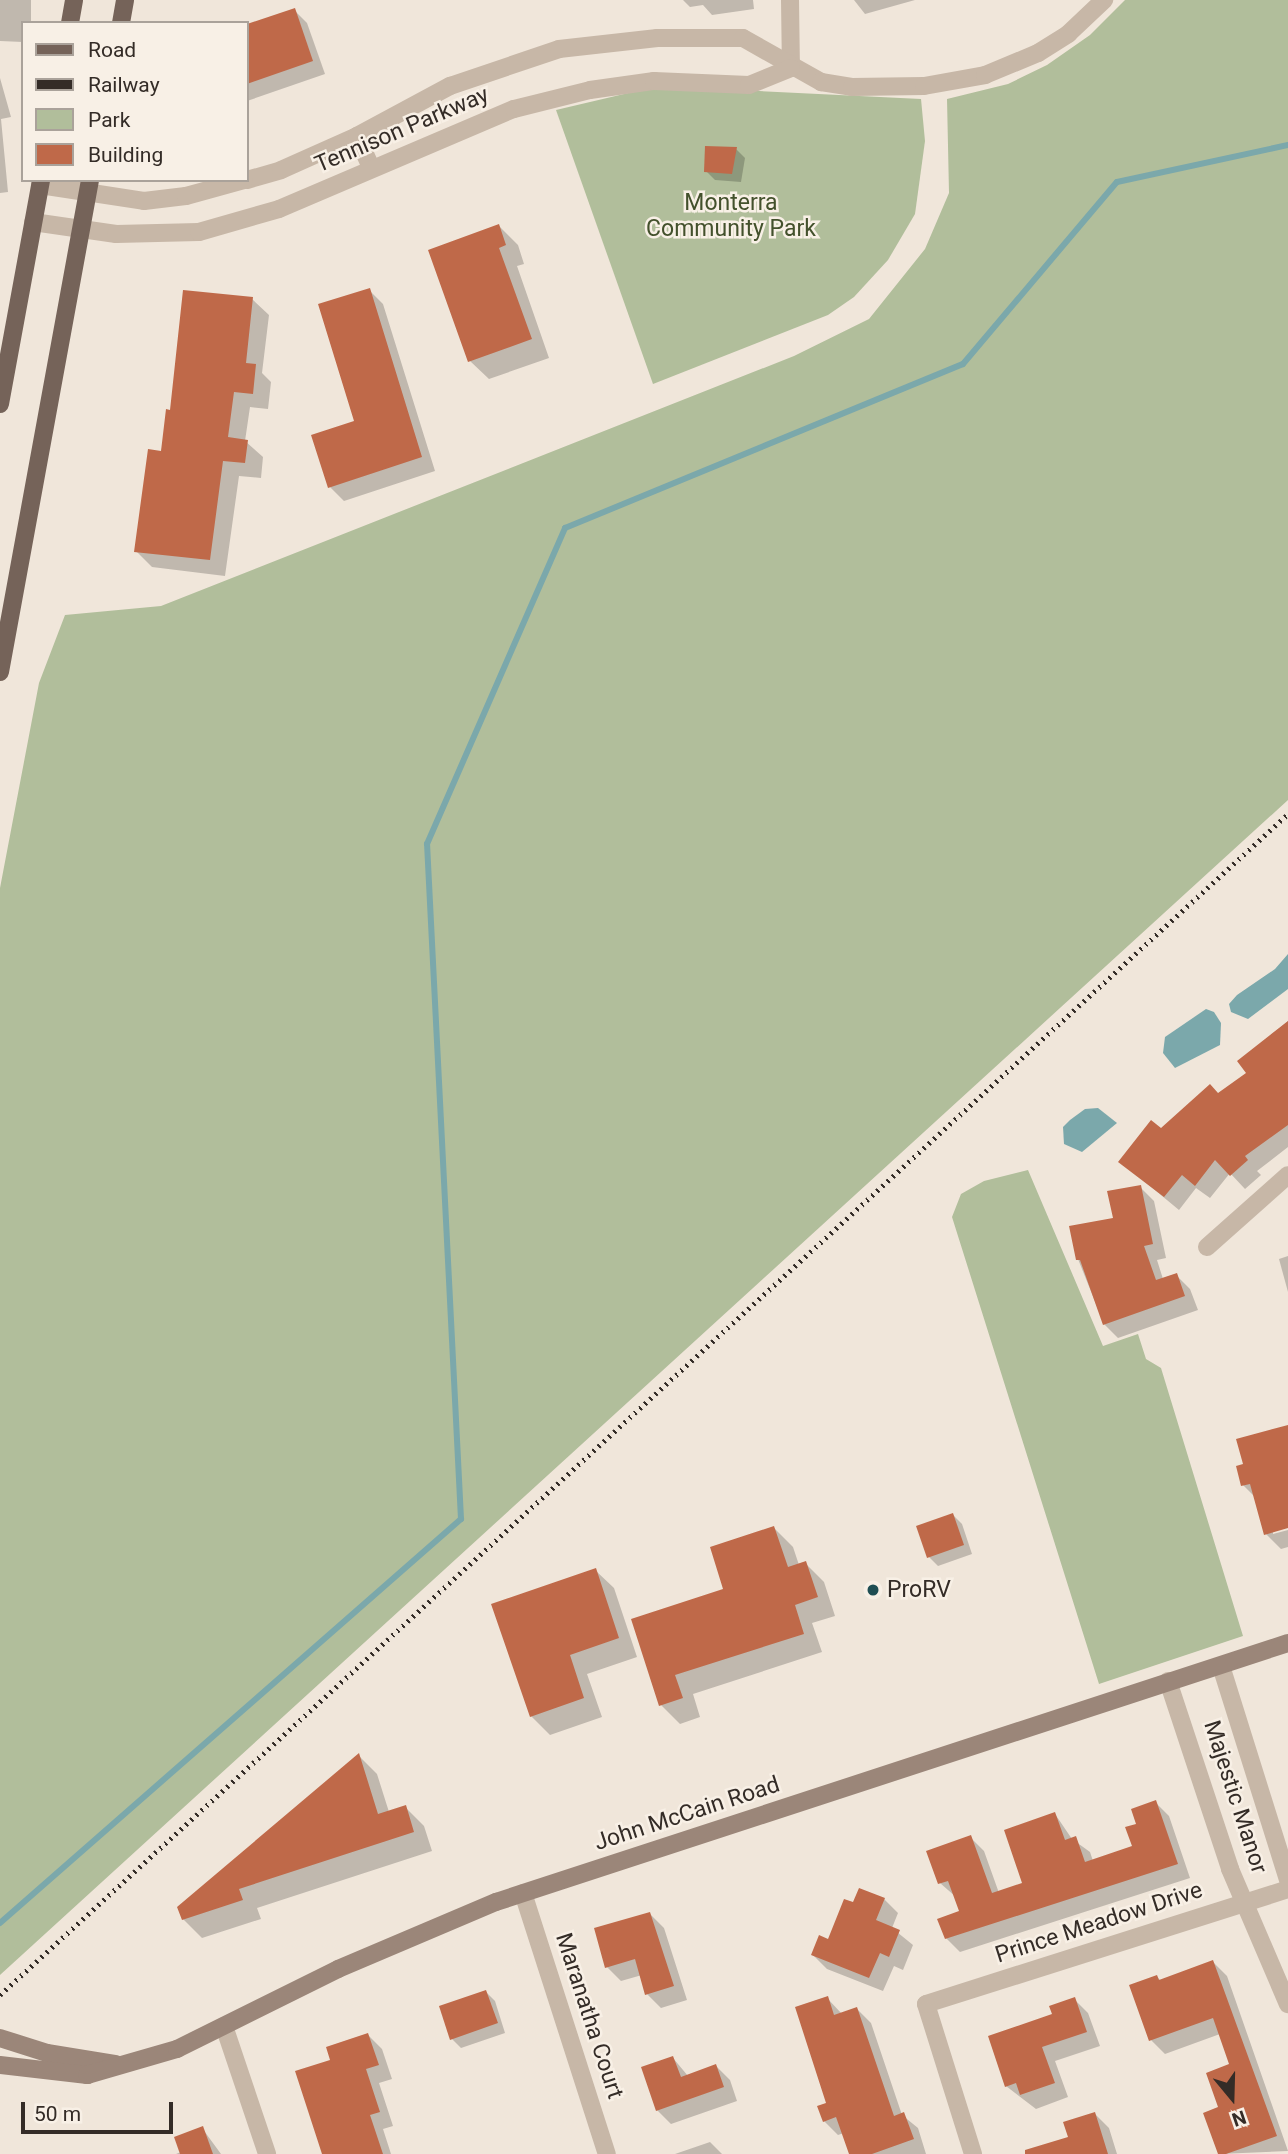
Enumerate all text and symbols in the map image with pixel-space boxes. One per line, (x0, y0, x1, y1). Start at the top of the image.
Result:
legend (21, 21, 248, 182)
text: Road (88, 38, 136, 62)
text: Railway (88, 73, 160, 97)
street label: Tennison Parkway (311, 81, 493, 179)
text: Park (88, 108, 130, 132)
text: Building (88, 143, 163, 167)
park label: Monterra Community Park (646, 189, 816, 243)
place label: ProRV (887, 1576, 951, 1604)
marker: ProRV (865, 1582, 881, 1598)
street label: Majestic Manor (1197, 1717, 1273, 1877)
street label: John McCain Road (591, 1771, 783, 1857)
street label: Prince Meadow Drive (992, 1876, 1206, 1970)
street label: Maranatha Court (549, 1930, 629, 2102)
north arrow (1197, 2063, 1267, 2133)
scale bar (24, 2088, 177, 2132)
text: 50 m (34, 2102, 81, 2126)
text: N (1229, 2105, 1249, 2131)

